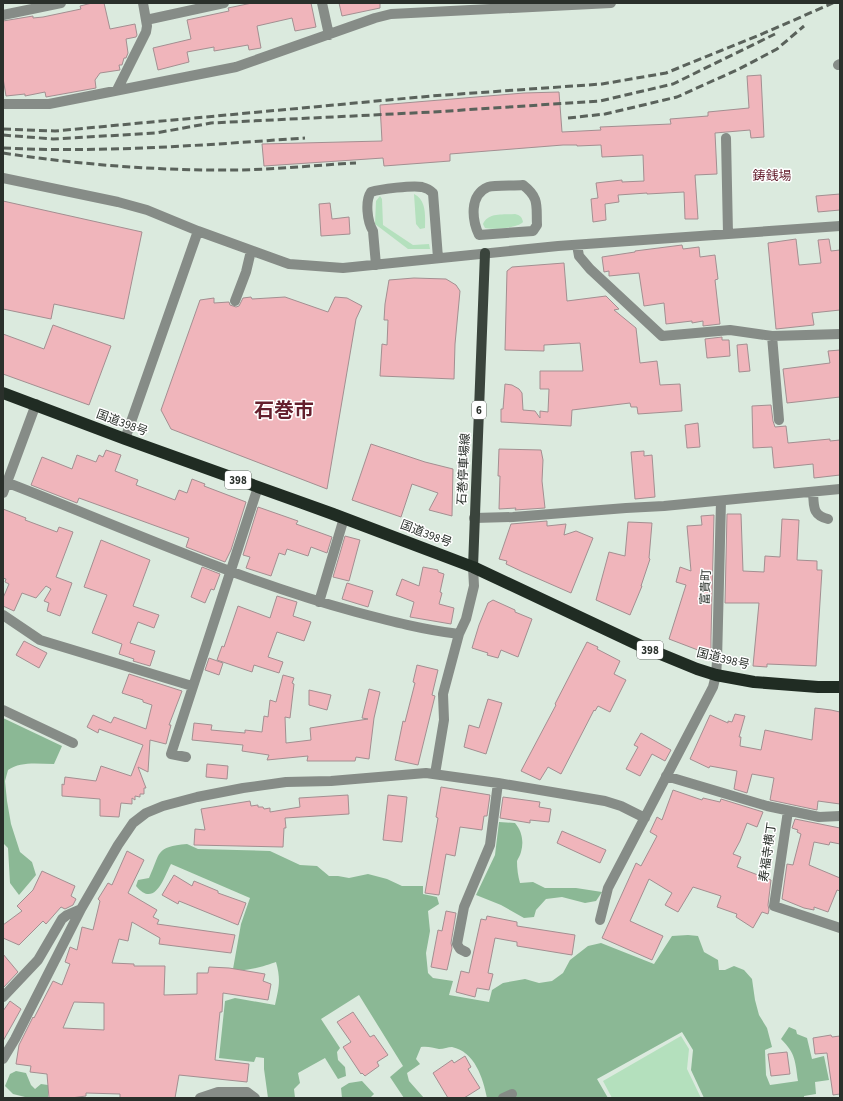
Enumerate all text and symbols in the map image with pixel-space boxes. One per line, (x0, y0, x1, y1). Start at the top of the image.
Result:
district label: 鋳銭場 (752, 167, 792, 185)
district label: 石巻市 (254, 397, 314, 425)
road number: 6 (472, 401, 486, 419)
street label: 国道398号 (94, 406, 150, 440)
street label: 石巻停車場線 (454, 433, 474, 505)
road number: 398 (225, 471, 251, 489)
street label: 国道398号 (398, 516, 454, 552)
street label: 富貴町 (697, 569, 715, 605)
road number: 398 (637, 641, 663, 659)
street label: 国道398号 (695, 644, 751, 674)
street label: 寿福寺横丁 (755, 821, 781, 883)

